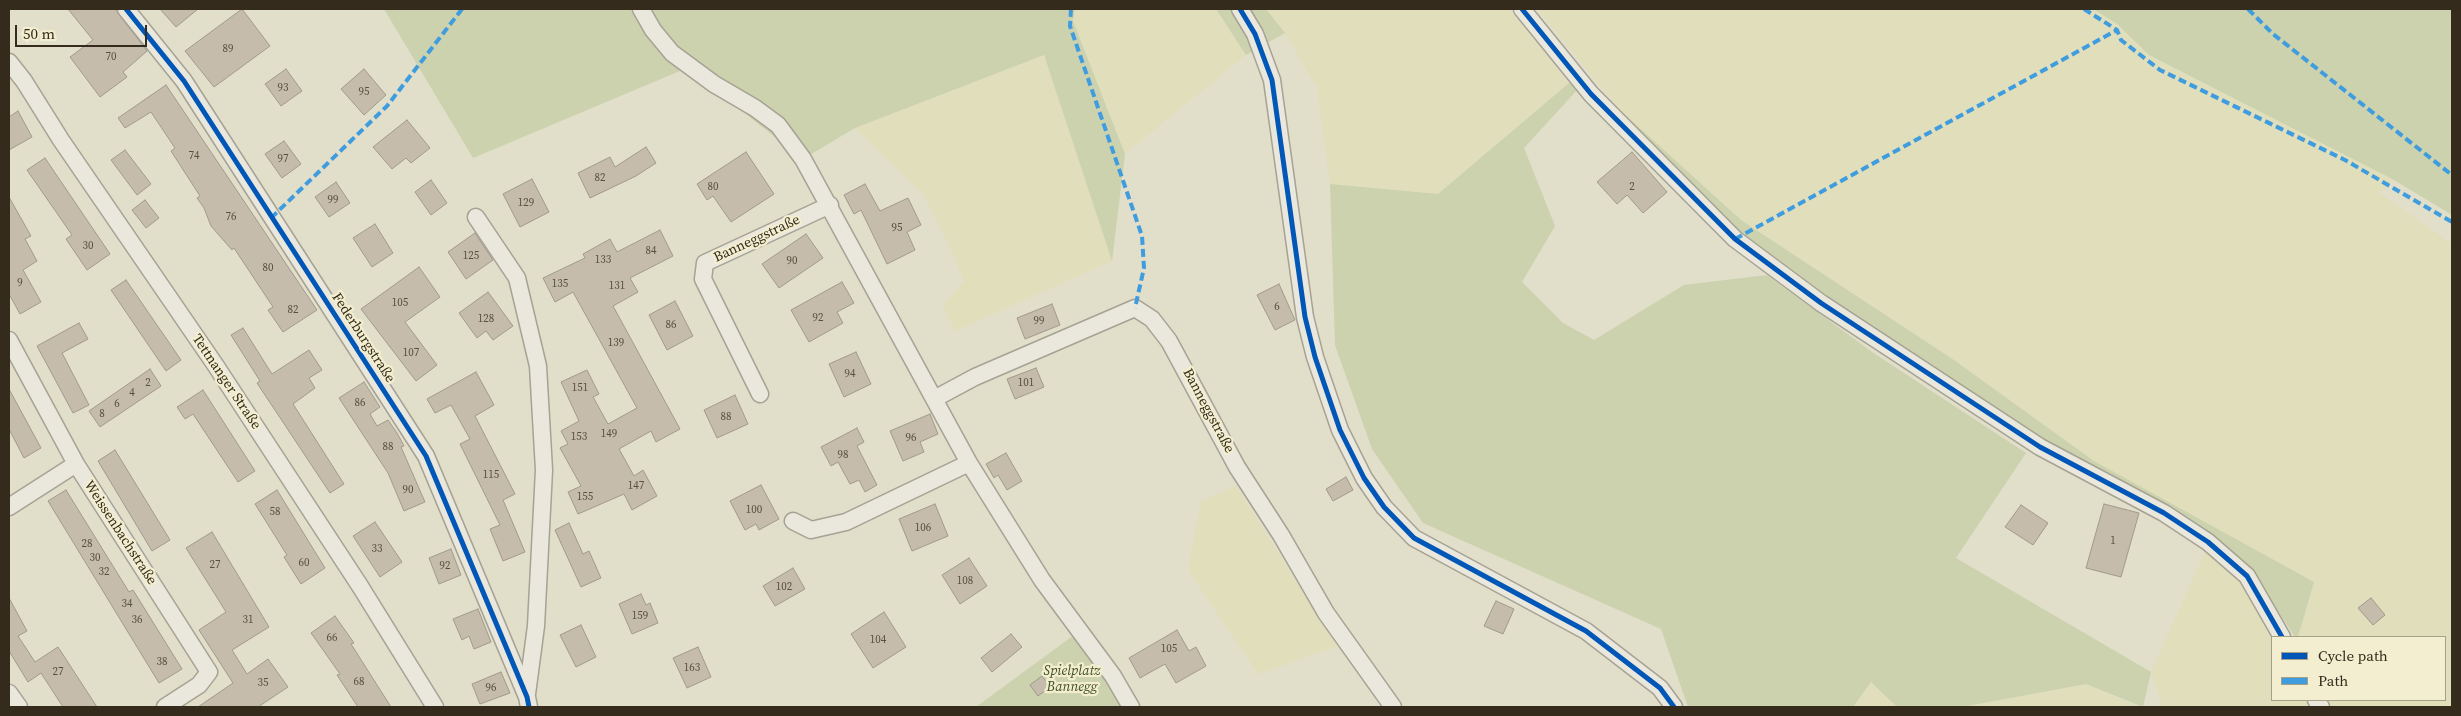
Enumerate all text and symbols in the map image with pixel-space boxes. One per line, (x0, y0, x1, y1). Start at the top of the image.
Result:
scale bar (18, 15, 150, 47)
text: 50 m (23, 23, 55, 44)
house number: 89 (223, 42, 233, 56)
house number: 70 (106, 50, 116, 64)
house number: 93 (278, 81, 288, 95)
house number: 95 (359, 85, 369, 99)
house number: 74 (189, 149, 199, 163)
house number: 97 (278, 152, 288, 166)
house number: 82 (595, 171, 605, 185)
house number: 80 (708, 180, 718, 194)
house number: 2 (1629, 180, 1635, 194)
house number: 99 (328, 193, 338, 207)
house number: 129 (518, 196, 534, 210)
house number: 76 (226, 210, 236, 224)
street label: Banneggstraße (711, 212, 803, 266)
house number: 95 (892, 221, 902, 235)
house number: 30 (83, 239, 93, 253)
house number: 84 (646, 244, 656, 258)
house number: 125 (463, 249, 479, 263)
house number: 133 (595, 253, 611, 267)
house number: 90 (787, 254, 797, 268)
house number: 80 (263, 261, 273, 275)
house number: 9 (17, 276, 23, 290)
house number: 135 (552, 277, 568, 291)
house number: 131 (609, 279, 625, 293)
street label: Federburgstraße (328, 290, 398, 386)
house number: 105 (392, 296, 408, 310)
house number: 6 (1274, 300, 1280, 314)
house number: 82 (288, 303, 298, 317)
house number: 92 (813, 311, 823, 325)
house number: 128 (478, 312, 494, 326)
house number: 99 (1034, 314, 1044, 328)
house number: 86 (666, 318, 676, 332)
street label: Tettnanger Straße (188, 331, 264, 433)
house number: 139 (608, 336, 624, 350)
house number: 107 (403, 346, 419, 360)
street label: Banneggstraße (1179, 366, 1237, 456)
house number: 94 (845, 367, 855, 381)
house number: 2 (145, 376, 151, 390)
house number: 101 (1018, 376, 1034, 390)
house number: 151 (572, 381, 588, 395)
house number: 4 (129, 386, 135, 400)
house number: 86 (355, 396, 365, 410)
house number: 6 (114, 397, 120, 411)
house number: 8 (99, 407, 105, 421)
house number: 88 (721, 410, 731, 424)
house number: 149 (601, 427, 617, 441)
house number: 153 (571, 430, 587, 444)
house number: 96 (906, 431, 916, 445)
house number: 88 (383, 440, 393, 454)
house number: 98 (838, 448, 848, 462)
house number: 115 (483, 468, 499, 482)
street label: Weissenbachstraße (80, 478, 160, 588)
house number: 147 (628, 479, 644, 493)
house number: 90 (403, 483, 413, 497)
house number: 155 (577, 490, 593, 504)
house number: 100 (746, 503, 762, 517)
house number: 58 (270, 505, 280, 519)
house number: 106 (915, 521, 931, 535)
house number: 1 (2110, 534, 2116, 548)
house number: 28 (82, 537, 92, 551)
house number: 33 (372, 542, 382, 556)
house number: 30 (90, 551, 100, 565)
house number: 60 (299, 556, 309, 570)
house number: 27 (210, 558, 220, 572)
house number: 92 (440, 559, 450, 573)
house number: 32 (99, 565, 109, 579)
house number: 108 (957, 574, 973, 588)
house number: 102 (776, 580, 792, 594)
house number: 34 (122, 597, 132, 611)
house number: 159 (632, 609, 648, 623)
house number: 36 (132, 613, 142, 627)
house number: 31 (243, 613, 253, 627)
house number: 66 (327, 631, 337, 645)
house number: 104 (870, 633, 886, 647)
legend (2271, 636, 2446, 701)
house number: 105 (1161, 642, 1177, 656)
text: Cycle path (2318, 645, 2388, 666)
house number: 38 (157, 655, 167, 669)
house number: 163 (684, 661, 700, 675)
park label: Spielplatz Bannegg (1044, 663, 1100, 696)
house number: 27 (53, 665, 63, 679)
text: Path (2318, 670, 2348, 691)
house number: 68 (354, 675, 364, 689)
house number: 35 (258, 676, 268, 690)
house number: 96 (486, 681, 496, 695)

